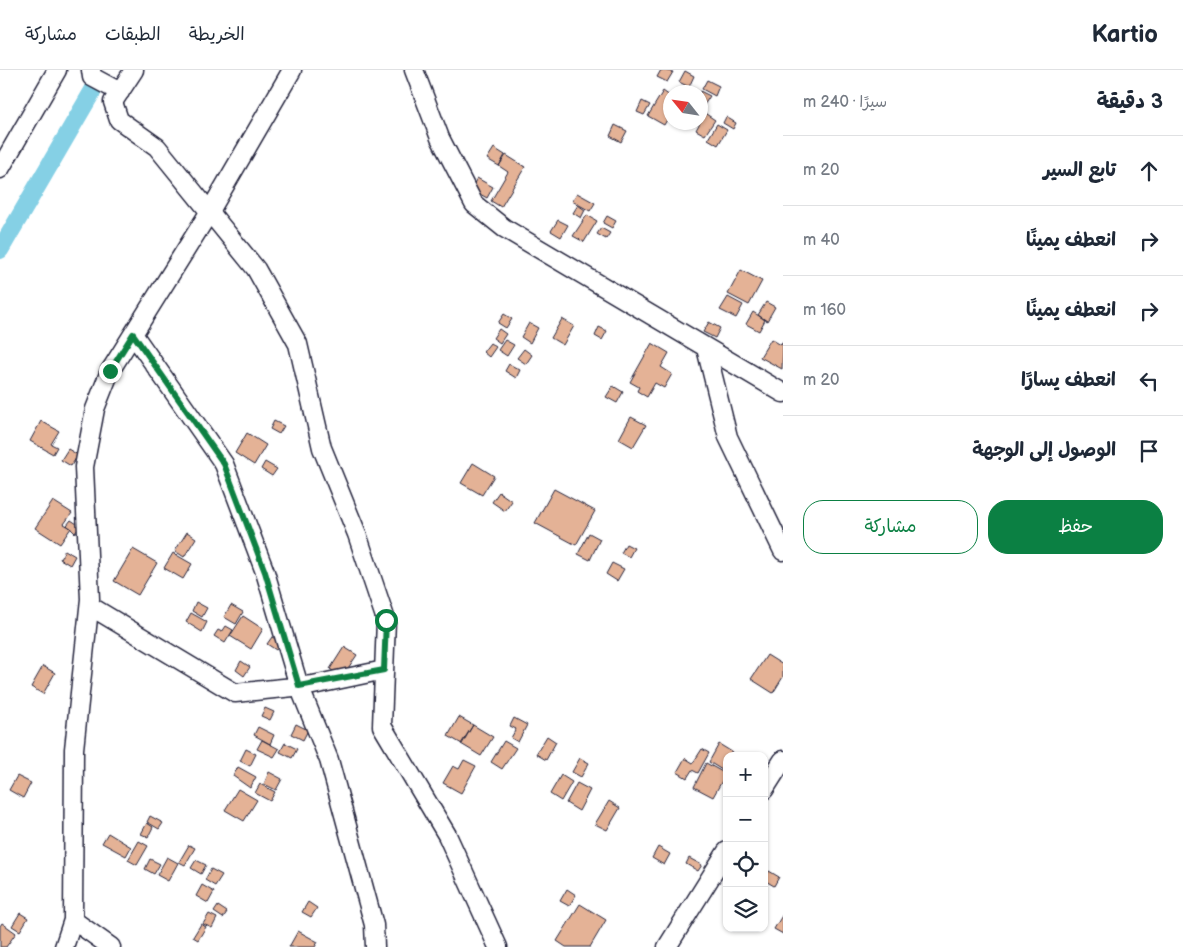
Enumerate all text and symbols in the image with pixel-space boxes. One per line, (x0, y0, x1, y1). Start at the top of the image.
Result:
text: Kartio (1091, 20, 1158, 49)
text: مشاركة (25, 24, 77, 45)
text: الطبقات (105, 24, 161, 45)
text: الخريطة (189, 24, 245, 45)
north arrow (663, 85, 708, 130)
text: 3 دقيقة (1097, 89, 1163, 114)
text: سيرًا · 240 m (803, 93, 887, 112)
icon: ahead (1135, 157, 1163, 185)
text: تابع السير (1043, 159, 1116, 182)
text: 20 m (803, 161, 839, 180)
icon: right (1135, 227, 1163, 255)
text: انعطف يمينًا (1026, 229, 1116, 252)
text: 40 m (803, 231, 840, 250)
icon: right (1135, 297, 1163, 325)
text: انعطف يمينًا (1026, 299, 1116, 322)
text: 160 m (803, 301, 846, 320)
route end (99, 360, 122, 383)
icon: left (1135, 367, 1163, 395)
text: انعطف يسارًا (1021, 369, 1116, 392)
text: 20 m (803, 371, 839, 390)
icon: arrive (1135, 437, 1163, 465)
text: الوصول إلى الوجهة (972, 439, 1116, 462)
button: مشاركة (803, 500, 978, 554)
button: حفظ (988, 500, 1163, 554)
route start (375, 609, 398, 632)
map controls (723, 752, 768, 932)
button: + (723, 752, 768, 797)
button: − (723, 797, 768, 842)
button: locate (723, 842, 768, 887)
button: layers (723, 887, 768, 932)

